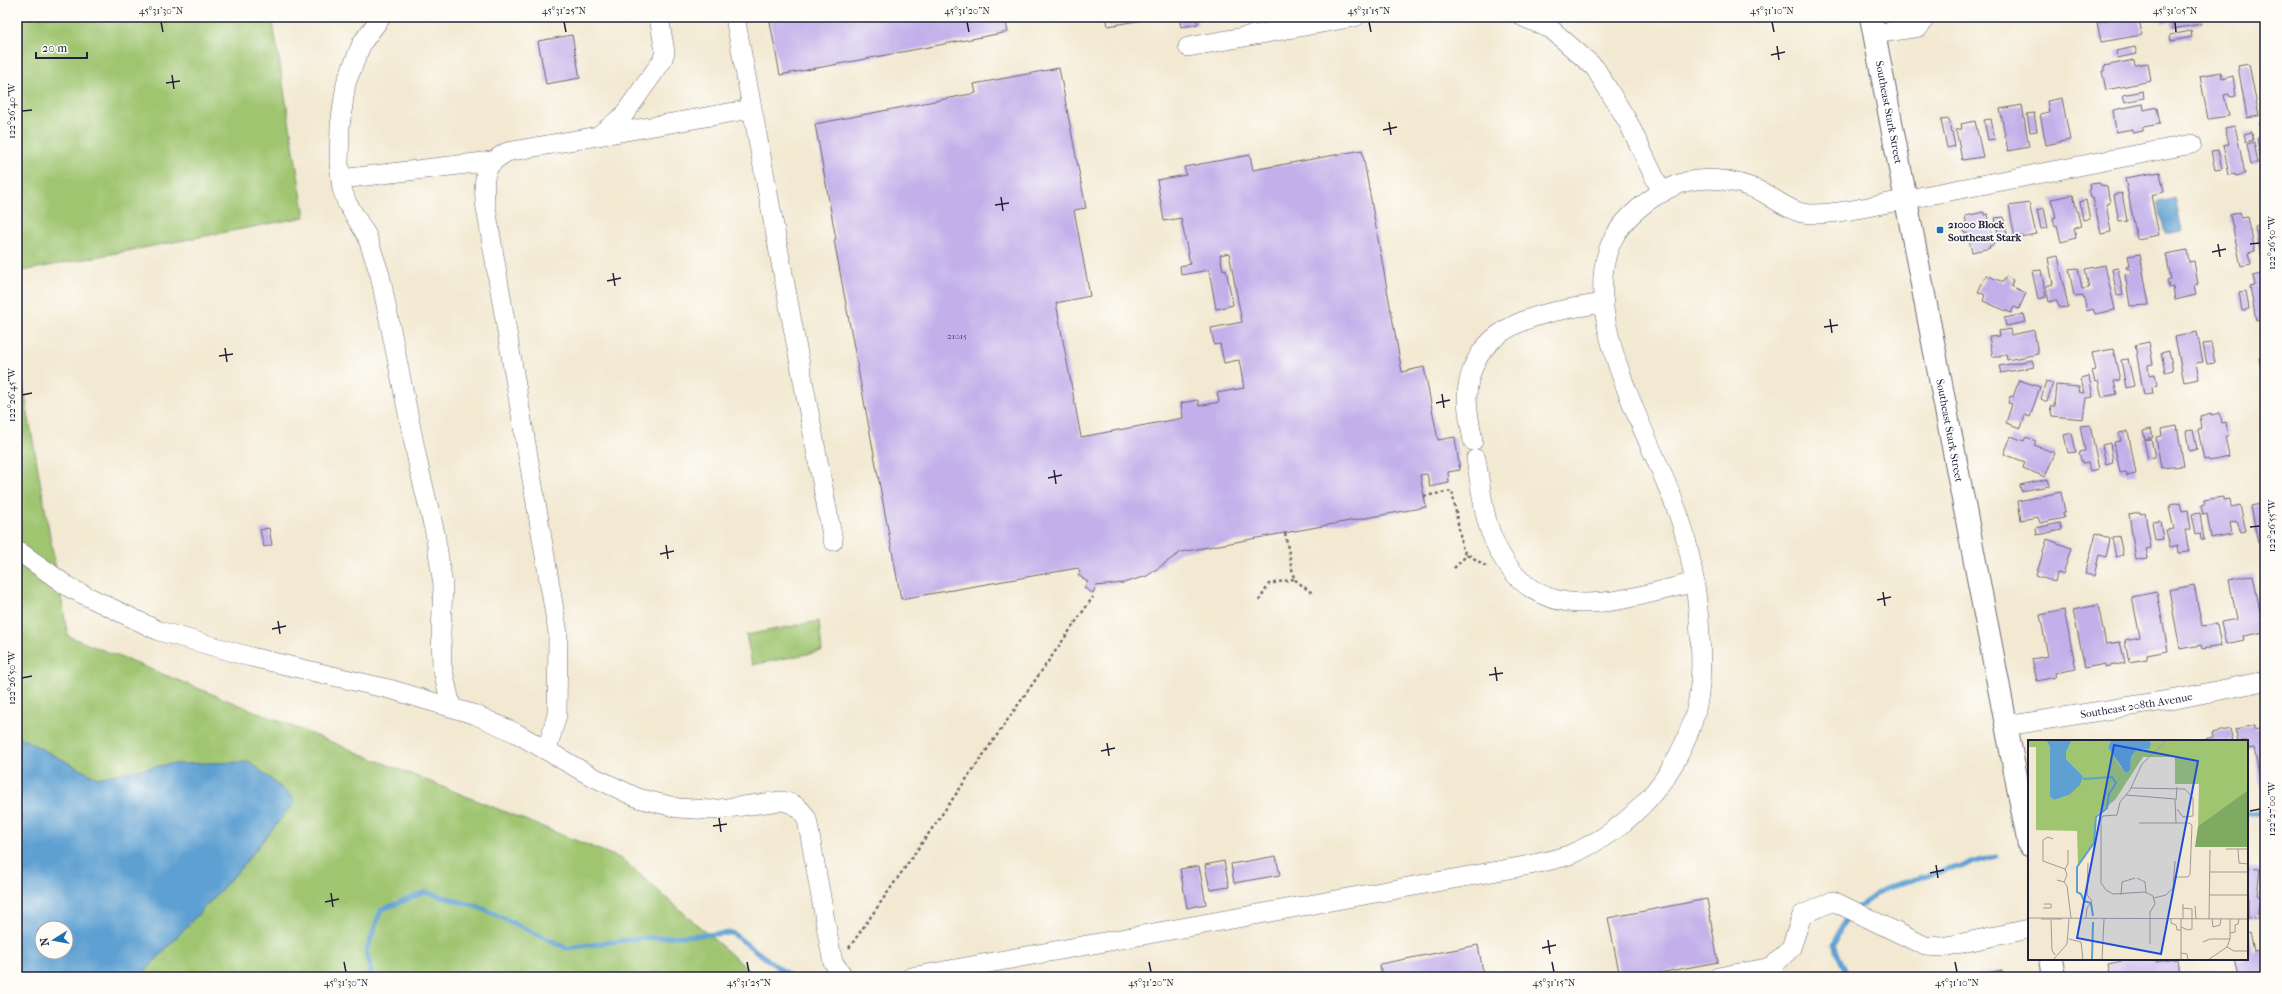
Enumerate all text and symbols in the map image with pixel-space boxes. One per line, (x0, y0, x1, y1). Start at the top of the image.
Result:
text: 45°31'30"N (139, 5, 184, 17)
text: 45°31'25"N (542, 5, 587, 17)
text: 45°31'20"N (944, 5, 990, 17)
text: 45°31'15"N (1348, 5, 1391, 17)
text: 45°31'10"N (1750, 5, 1794, 17)
text: 45°31'05"N (2153, 5, 2198, 17)
scale bar (36, 34, 87, 60)
text: 20 m (42, 41, 67, 55)
street label: Southeast Stark Street (1872, 60, 1905, 165)
text: 122°26'40"W (6, 82, 18, 139)
text: 122°26'50"W (2266, 215, 2278, 270)
place label: 21000 Block Southeast Stark (1948, 218, 2022, 244)
marker: 21000 Block Southeast Stark (1935, 225, 1945, 235)
house number: 21015 (947, 331, 967, 341)
text: 122°26'45"W (6, 367, 18, 422)
street label: Southeast Stark Street (1933, 378, 1966, 483)
text: 122°26'55"W (2266, 499, 2278, 552)
text: 122°26'50"W (6, 650, 18, 705)
street label: Southeast 208th Avenue (2079, 690, 2194, 721)
inset map (2028, 740, 2248, 960)
text: 122°27'00"W (2266, 781, 2278, 836)
north arrow (34, 920, 74, 960)
text: N (37, 936, 52, 947)
text: 45°31'30"N (324, 977, 369, 989)
text: 45°31'25"N (727, 977, 772, 989)
text: 45°31'20"N (1128, 977, 1174, 989)
text: 45°31'15"N (1533, 977, 1576, 989)
text: 45°31'10"N (1935, 977, 1979, 989)

